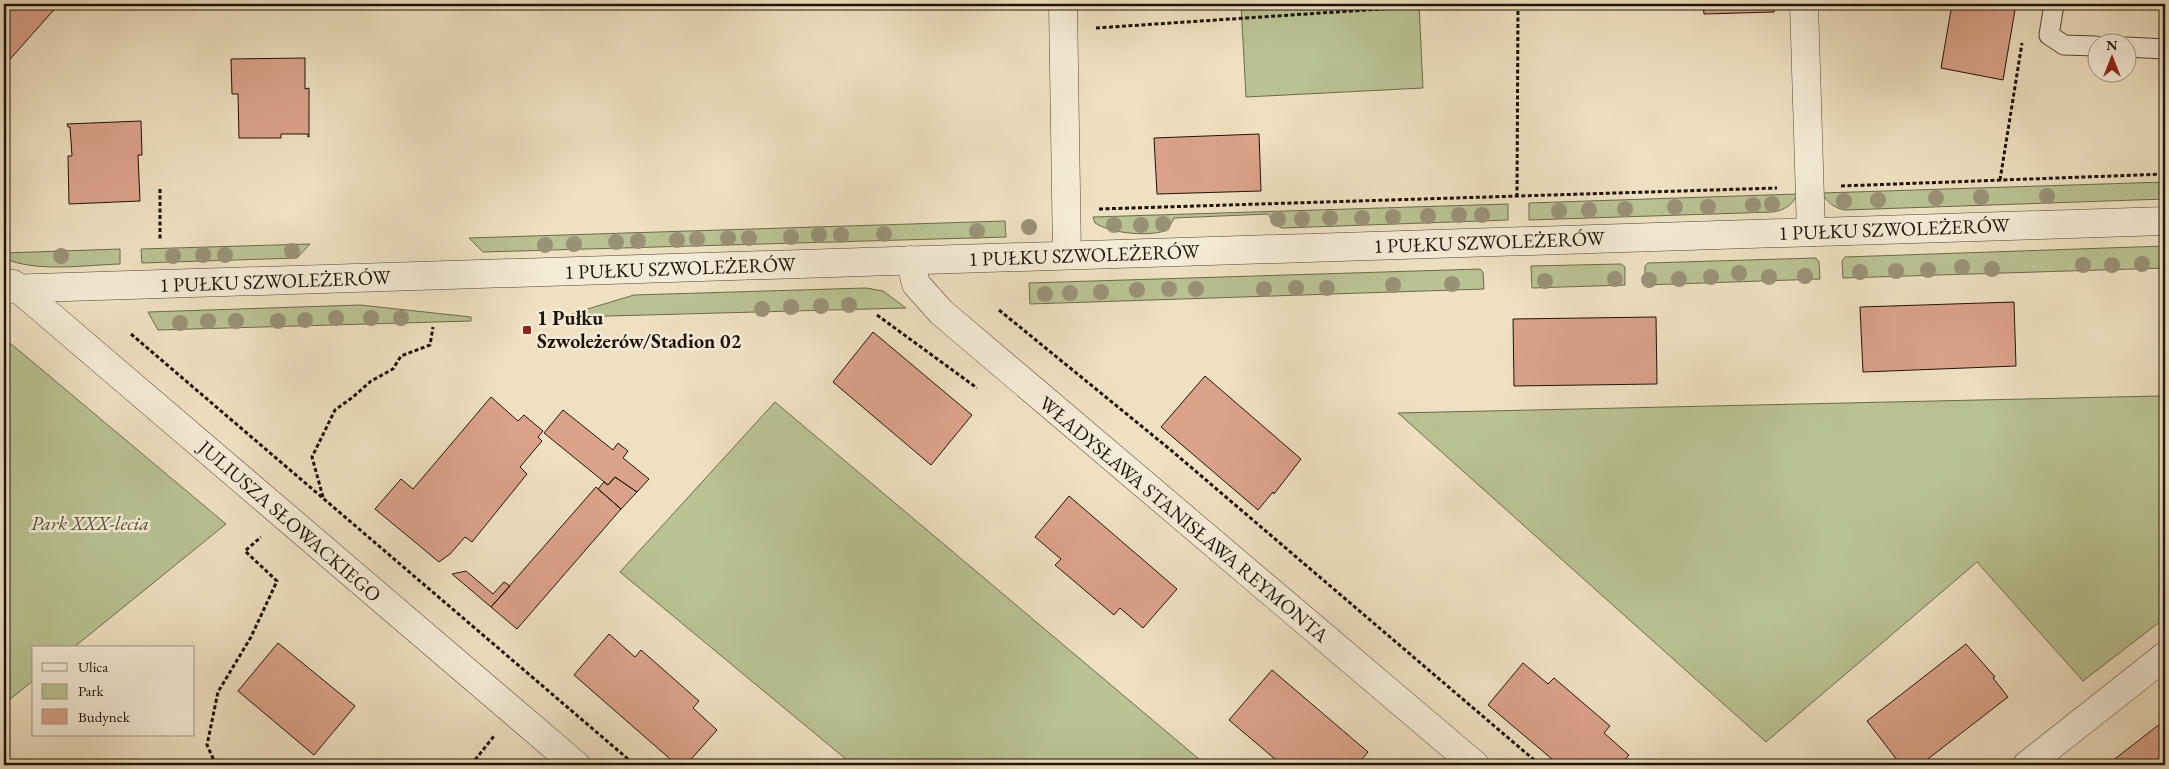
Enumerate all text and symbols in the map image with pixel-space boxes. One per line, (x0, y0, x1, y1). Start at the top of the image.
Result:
north arrow (2086, 32, 2136, 82)
text: N (2106, 36, 2118, 54)
street label: 1 PUŁKU SZWOLEŻERÓW (1778, 212, 2011, 246)
street label: 1 PUŁKU SZWOLEŻERÓW (1373, 225, 1606, 259)
street label: 1 PUŁKU SZWOLEŻERÓW (968, 238, 1201, 272)
street label: 1 PUŁKU SZWOLEŻERÓW (564, 251, 797, 285)
street label: 1 PUŁKU SZWOLEŻERÓW (159, 264, 392, 298)
place label: 1 Pułku Szwoleżerów/Stadion 02 (537, 305, 742, 354)
marker: 1 Pułku Szwoleżerów/Stadion 02 (521, 324, 533, 336)
street label: WŁADYSŁAWA STANISŁAWA REYMONTA (1034, 390, 1334, 648)
street label: JULIUSZA SŁOWACKIEGO (192, 433, 387, 608)
park label: Park XXX-lecia (31, 510, 149, 536)
legend (32, 646, 195, 736)
text: Ulica (78, 657, 108, 676)
text: Park (78, 681, 105, 700)
text: Budynek (78, 707, 131, 726)

